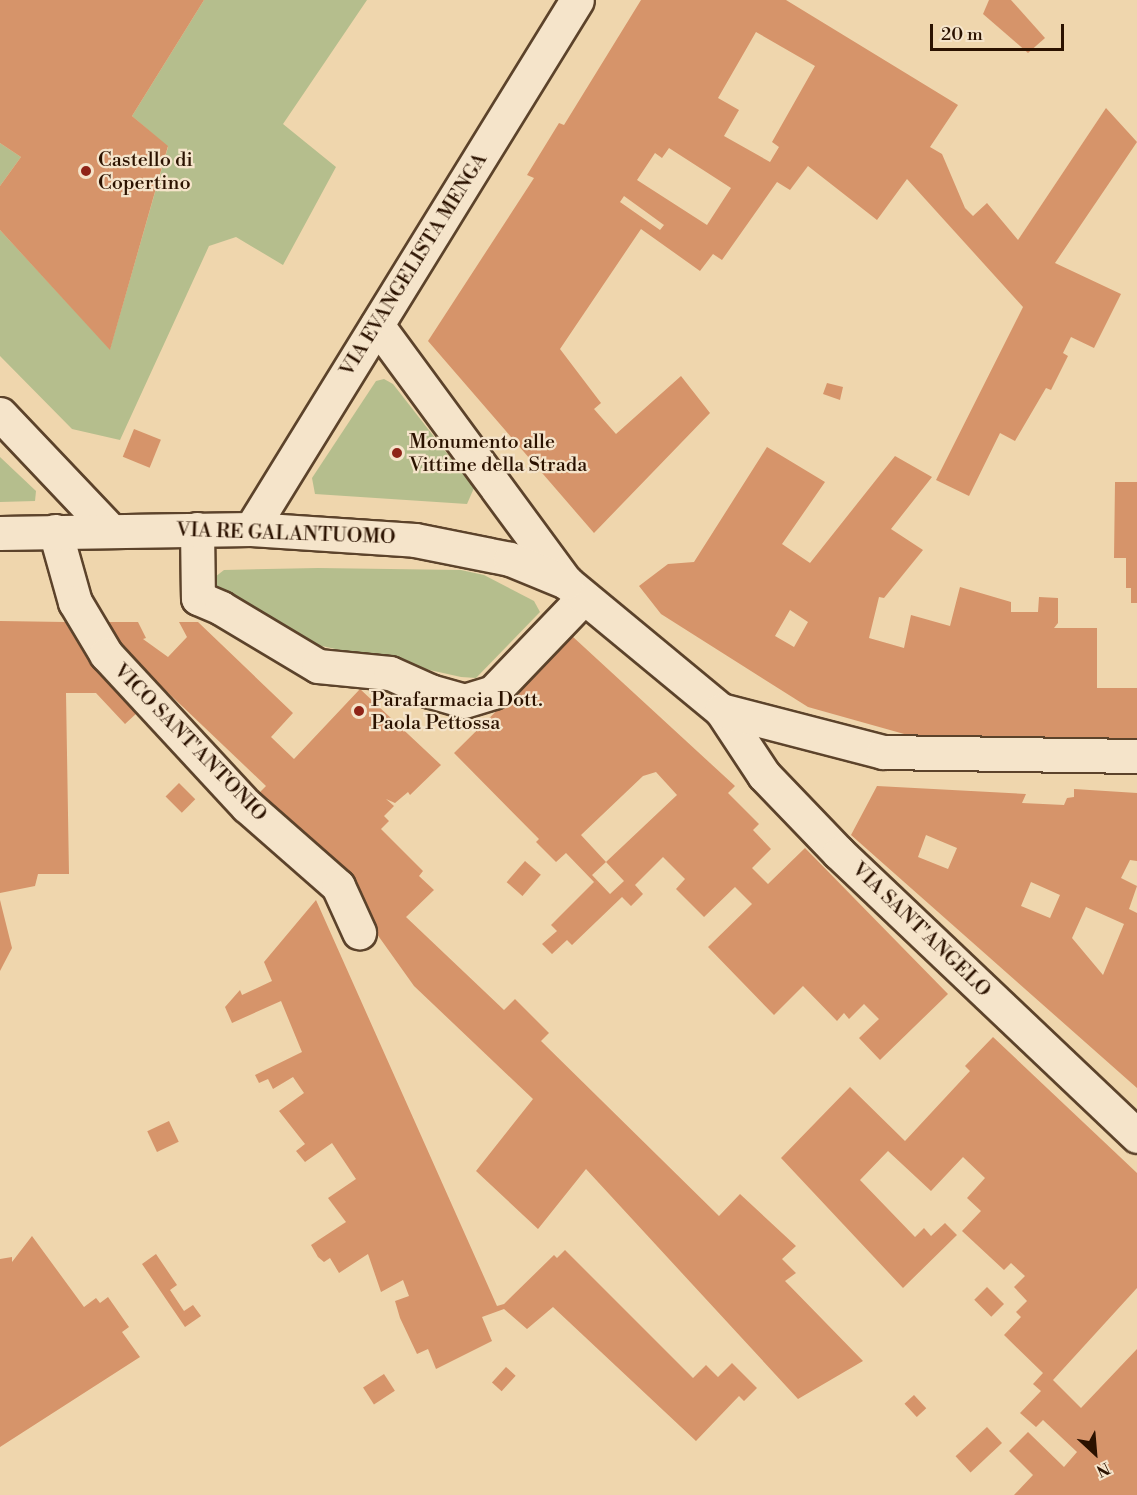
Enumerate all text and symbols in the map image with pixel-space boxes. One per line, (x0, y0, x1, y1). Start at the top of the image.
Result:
scale bar (933, 12, 1066, 50)
text: 20 m (941, 23, 983, 46)
place label: Castello di Copertino (98, 148, 193, 195)
street label: VIA EVANGELISTA MENGA (335, 149, 493, 381)
marker: Castello di Copertino (79, 164, 93, 178)
place label: Monumento alle Vittime della Strada (409, 430, 587, 477)
marker: Monumento alle Vittime della Strada (390, 446, 404, 460)
street label: VIA RE GALANTUOMO (176, 518, 396, 550)
street label: VICO SANT'ANTONIO (109, 659, 271, 827)
place label: Parafarmacia Dott. Paola Pettossa (371, 688, 543, 735)
marker: Parafarmacia Dott. Paola Pettossa (352, 704, 366, 718)
street label: VIA SANT'ANGELO (847, 858, 995, 1002)
north arrow (1065, 1423, 1125, 1483)
text: N (1093, 1457, 1113, 1481)

